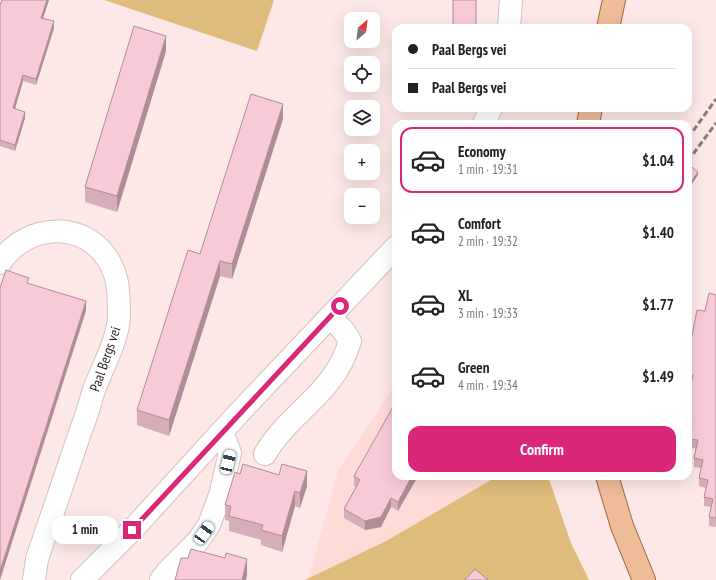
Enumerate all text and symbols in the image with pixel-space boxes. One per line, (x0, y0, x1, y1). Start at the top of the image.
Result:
north arrow (344, 12, 380, 48)
map controls (344, 12, 380, 224)
text: Paal Bergs vei (432, 40, 506, 59)
button: locate (344, 56, 380, 92)
text: Paal Bergs vei (432, 78, 506, 97)
button: layers (344, 100, 380, 136)
icon: car (410, 142, 446, 178)
text: Economy (458, 142, 506, 161)
button: + (344, 144, 380, 180)
text: $1.04 (642, 151, 674, 170)
text: 1 min · 19:31 (458, 161, 518, 178)
button: − (344, 188, 380, 224)
icon: car (410, 214, 446, 250)
text: Comfort (458, 214, 501, 233)
text: $1.40 (642, 223, 674, 242)
text: 2 min · 19:32 (458, 233, 518, 250)
icon: car (410, 286, 446, 322)
text: XL (458, 286, 472, 305)
text: $1.77 (642, 295, 674, 314)
route start (331, 297, 349, 315)
text: 3 min · 19:33 (458, 305, 518, 322)
street label: Paal Bergs vei (85, 324, 125, 394)
icon: car (410, 358, 446, 394)
text: Green (458, 358, 490, 377)
text: $1.49 (642, 367, 674, 386)
text: 4 min · 19:34 (458, 377, 518, 394)
button: Confirm (408, 426, 676, 472)
car (219, 449, 237, 475)
callout: 1 min (52, 516, 118, 544)
car (192, 520, 216, 546)
text: 1 min (72, 521, 98, 538)
route end (123, 521, 141, 539)

